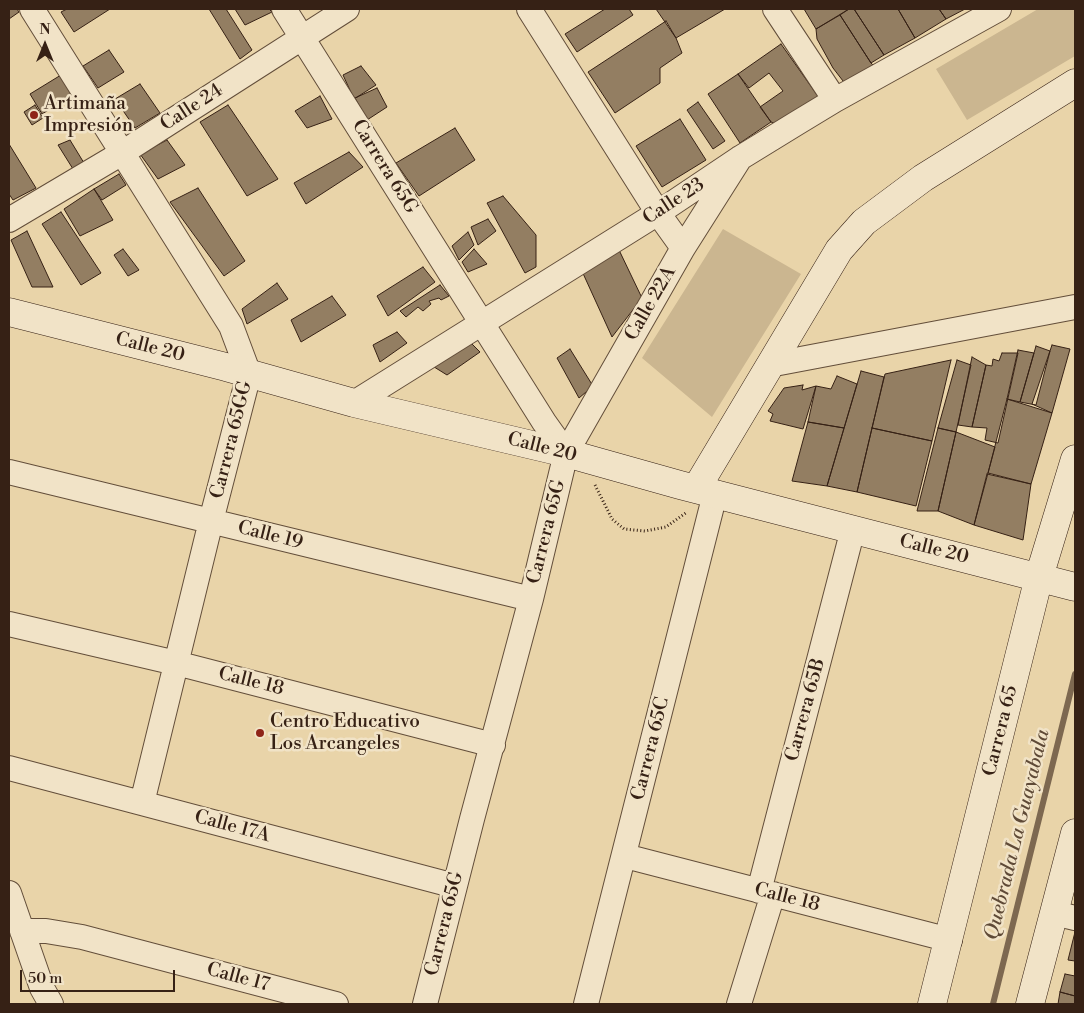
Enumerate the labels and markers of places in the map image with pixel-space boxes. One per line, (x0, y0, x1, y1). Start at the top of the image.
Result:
place label: Artimaña Impresión (44, 93, 133, 137)
marker: Artimaña Impresión (28, 109, 40, 121)
place label: Centro Educativo Los Arcangeles (270, 711, 420, 755)
marker: Centro Educativo Los Arcangeles (254, 727, 266, 739)

